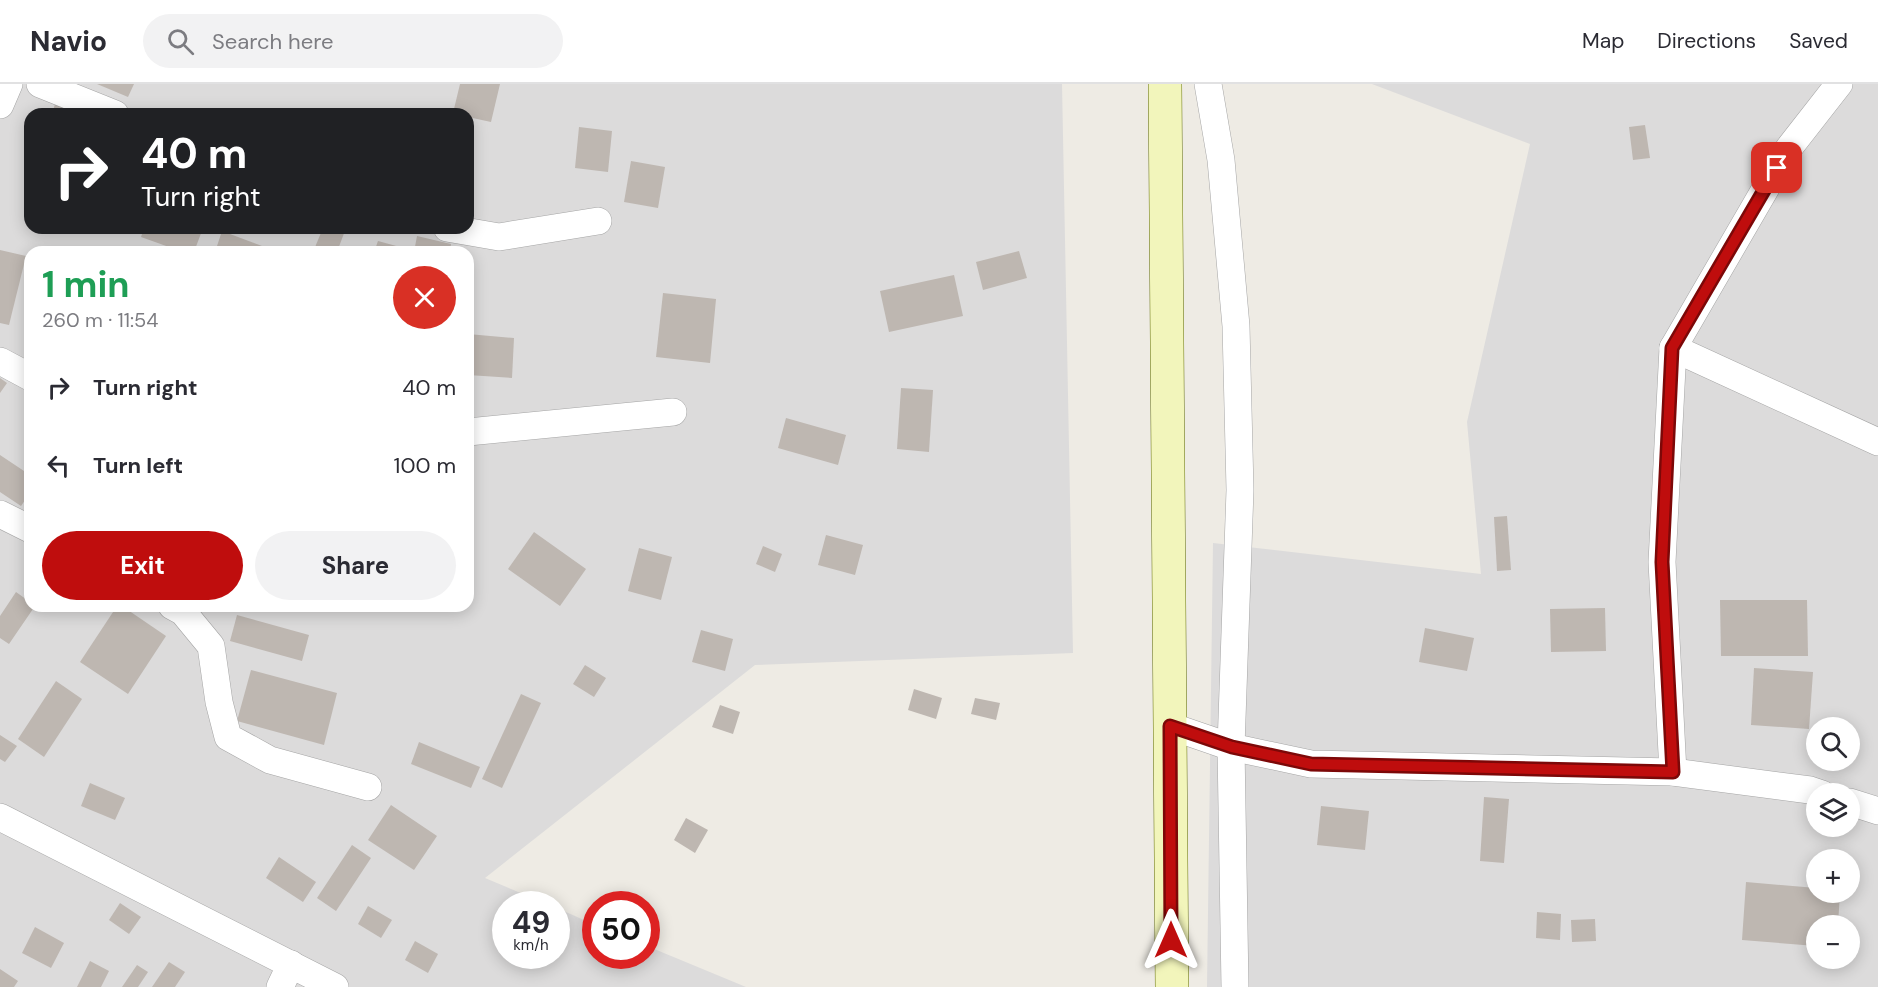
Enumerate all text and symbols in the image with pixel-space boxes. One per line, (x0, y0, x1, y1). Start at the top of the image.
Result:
search box (143, 14, 563, 68)
text: Navio (30, 23, 107, 60)
icon: search (164, 25, 197, 58)
text: Search here (212, 27, 333, 56)
text: Map (1582, 27, 1624, 55)
text: Directions (1657, 27, 1756, 55)
text: Saved (1789, 27, 1848, 55)
text: 40 m (141, 126, 247, 181)
icon: right (42, 132, 120, 210)
pin (1751, 142, 1802, 193)
icon: arrive (1760, 151, 1793, 184)
text: Turn right (141, 179, 261, 214)
text: 1 min (42, 261, 130, 308)
button: close (393, 266, 456, 329)
text: 260 m · 11:54 (42, 307, 158, 333)
icon: right (42, 371, 75, 404)
text: Turn right (93, 373, 198, 402)
text: 40 m (402, 373, 456, 402)
icon: left (42, 449, 75, 482)
text: Turn left (93, 451, 183, 480)
text: 100 m (394, 451, 456, 480)
button: Exit (42, 531, 243, 600)
button: Share (255, 531, 456, 600)
map controls (1806, 717, 1860, 969)
button: search (1806, 717, 1860, 771)
button: layers (1806, 783, 1860, 837)
button: + (1806, 849, 1860, 903)
speed limit sign: 50 (582, 891, 660, 969)
text: 49 (512, 903, 550, 942)
position arrow (1139, 908, 1203, 972)
button: − (1806, 915, 1860, 969)
text: km/h (513, 935, 549, 955)

